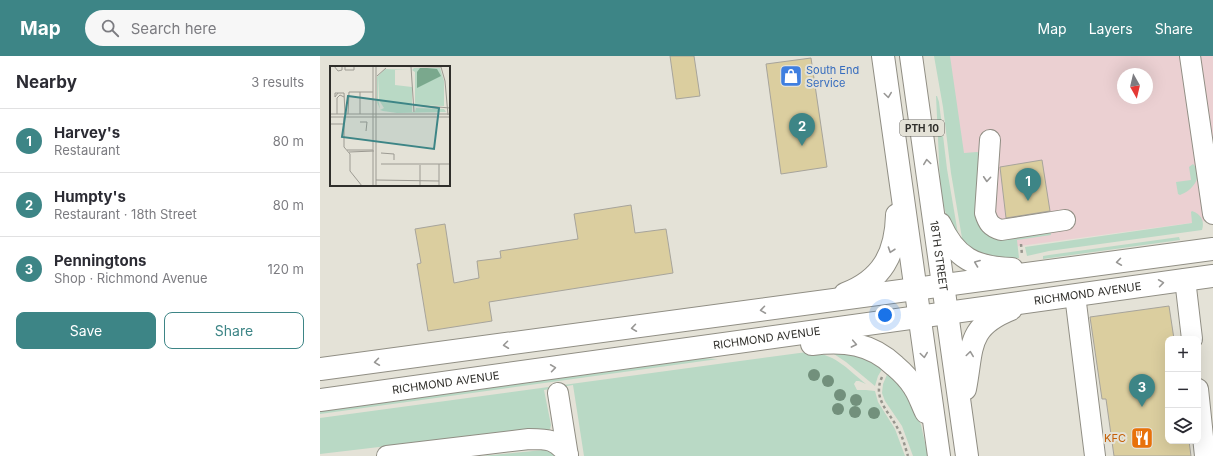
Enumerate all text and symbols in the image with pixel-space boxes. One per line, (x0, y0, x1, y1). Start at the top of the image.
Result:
search box (85, 10, 365, 46)
text: Map (20, 17, 61, 40)
icon: search (99, 17, 121, 39)
text: Search here (131, 19, 216, 38)
text: Map (1038, 20, 1067, 37)
text: Layers (1089, 20, 1133, 37)
text: Share (1155, 20, 1193, 37)
shop icon: South End Service (778, 63, 804, 89)
place label: South End Service (806, 63, 859, 90)
inset map (330, 66, 450, 186)
north arrow (1117, 68, 1153, 104)
text: Nearby (16, 72, 77, 92)
text: 3 results (251, 74, 304, 90)
one-way arrow (883, 92, 892, 98)
pin: 2 (789, 113, 815, 146)
road number: PTH 10 (900, 120, 944, 136)
text: Harvey's (54, 123, 120, 142)
text: 1 (26, 133, 32, 149)
text: 80 m (273, 133, 304, 149)
text: Restaurant (54, 142, 120, 158)
one-way arrow (923, 159, 932, 165)
pin: 1 (1015, 168, 1041, 201)
one-way arrow (983, 176, 992, 182)
text: Humpty's (54, 187, 126, 206)
text: 2 (25, 197, 33, 213)
text: 80 m (273, 197, 304, 213)
text: Restaurant · 18th Street (54, 206, 197, 222)
street label: 18TH STREET (927, 220, 951, 292)
one-way arrow (887, 247, 896, 254)
text: Penningtons (54, 251, 146, 270)
one-way arrow (1116, 257, 1122, 266)
one-way arrow (973, 259, 980, 267)
text: 3 (25, 261, 33, 277)
text: 120 m (268, 261, 304, 277)
text: Shop · Richmond Avenue (54, 270, 208, 286)
street label: RICHMOND AVENUE (1033, 279, 1142, 308)
one-way arrow (1158, 279, 1164, 288)
one-way arrow (760, 305, 766, 314)
your location (875, 305, 895, 325)
button: Save (16, 312, 156, 349)
button: Share (164, 312, 304, 349)
one-way arrow (631, 323, 638, 332)
street label: RICHMOND AVENUE (712, 324, 821, 352)
map controls (1165, 336, 1201, 444)
button: + (1165, 336, 1201, 372)
one-way arrow (503, 340, 509, 349)
one-way arrow (850, 340, 857, 348)
one-way arrow (965, 351, 974, 357)
one-way arrow (919, 352, 928, 358)
one-way arrow (374, 357, 380, 366)
one-way arrow (550, 364, 556, 373)
street label: RICHMOND AVENUE (391, 368, 500, 397)
button: − (1165, 372, 1201, 408)
pin: 3 (1129, 374, 1155, 407)
button: layers (1165, 408, 1201, 444)
restaurant icon: KFC (1129, 425, 1155, 451)
place label: KFC (1104, 431, 1126, 445)

